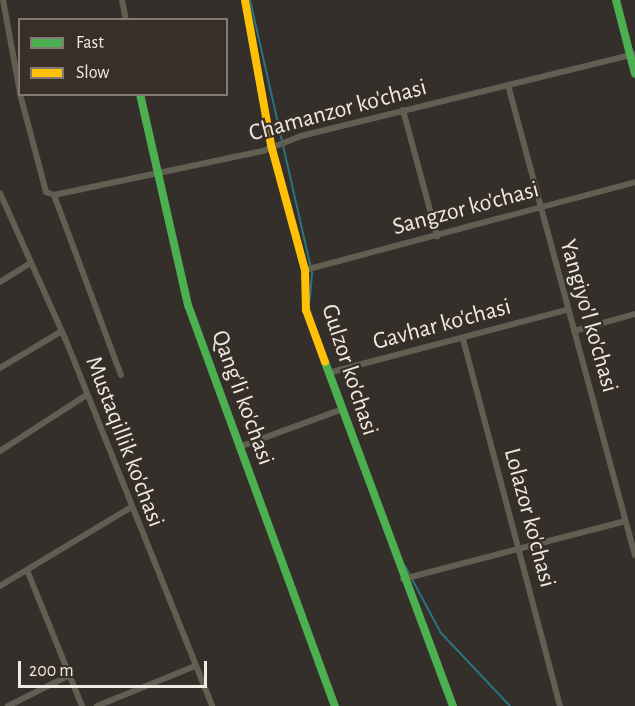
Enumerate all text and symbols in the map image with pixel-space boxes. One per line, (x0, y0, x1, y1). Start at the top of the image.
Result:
legend (18, 18, 228, 96)
text: Fast (76, 34, 104, 52)
text: Slow (76, 64, 109, 82)
street label: Chamanzor ko'chasi (246, 73, 430, 149)
street label: Sangzor ko'chasi (390, 176, 542, 242)
street label: Yangiyo'l ko'chasi (552, 236, 624, 396)
street label: Gavhar ko'chasi (370, 293, 514, 357)
street label: Gulzor ko'chasi (314, 301, 384, 439)
street label: Qang'li ko'chasi (204, 327, 280, 469)
street label: Mustaqillik ko'chasi (78, 353, 170, 531)
street label: Lolazor ko'chasi (497, 445, 561, 591)
scale bar (21, 649, 210, 687)
text: 200 m (29, 662, 74, 680)

